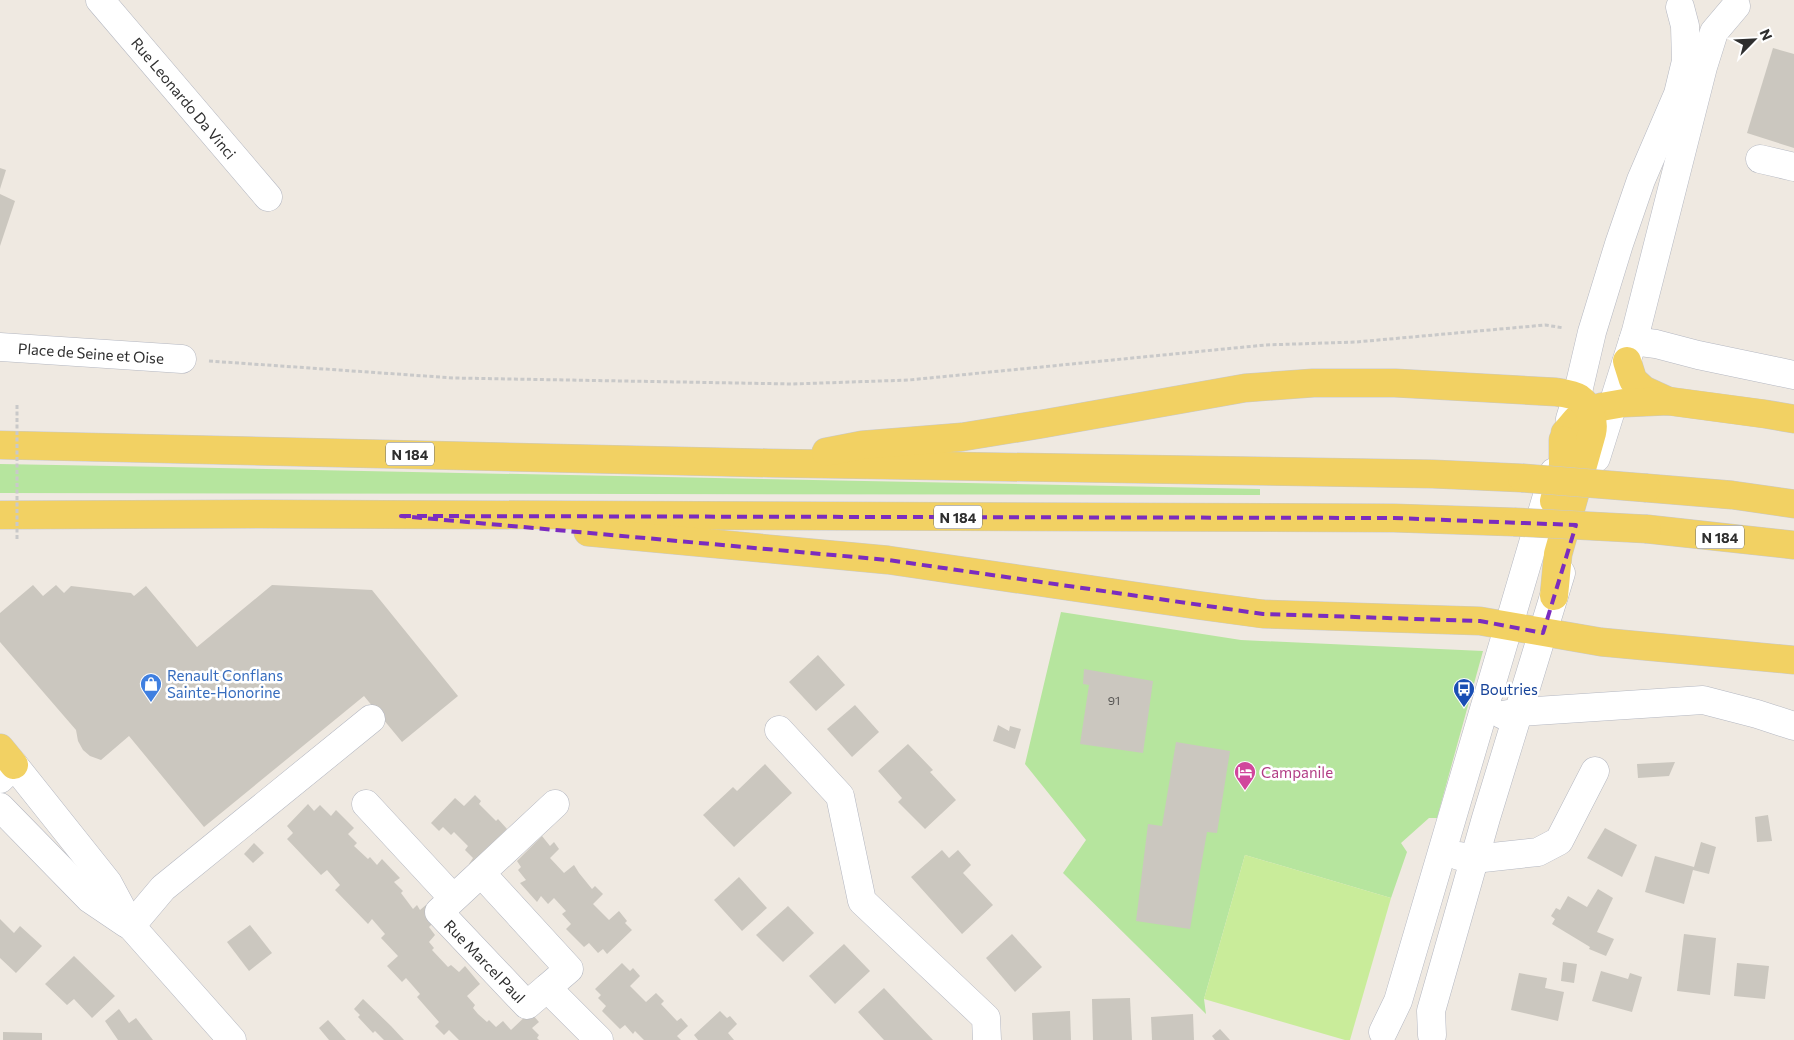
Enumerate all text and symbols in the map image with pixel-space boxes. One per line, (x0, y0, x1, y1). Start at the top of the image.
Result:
north arrow (1729, 15, 1779, 65)
text: N (1756, 26, 1776, 43)
street label: Rue Leonardo Da Vinci (128, 34, 240, 162)
street label: Place de Seine et Oise (17, 339, 165, 367)
road number: N 184 (386, 442, 434, 466)
road number: N 184 (934, 506, 982, 528)
road number: N 184 (1696, 526, 1744, 548)
place label: Renault Conflans Sainte-Honorine (167, 666, 283, 701)
shop icon: Renault Conflans Sainte-Honorine (139, 672, 163, 703)
bus stop icon: Boutries (1452, 677, 1476, 708)
place label: Boutries (1480, 680, 1538, 698)
house number: 91 (1108, 693, 1120, 707)
hotel icon: Campanile (1233, 760, 1257, 791)
place label: Campanile (1261, 763, 1333, 781)
street label: Rue Marcel Paul (441, 916, 529, 1006)

